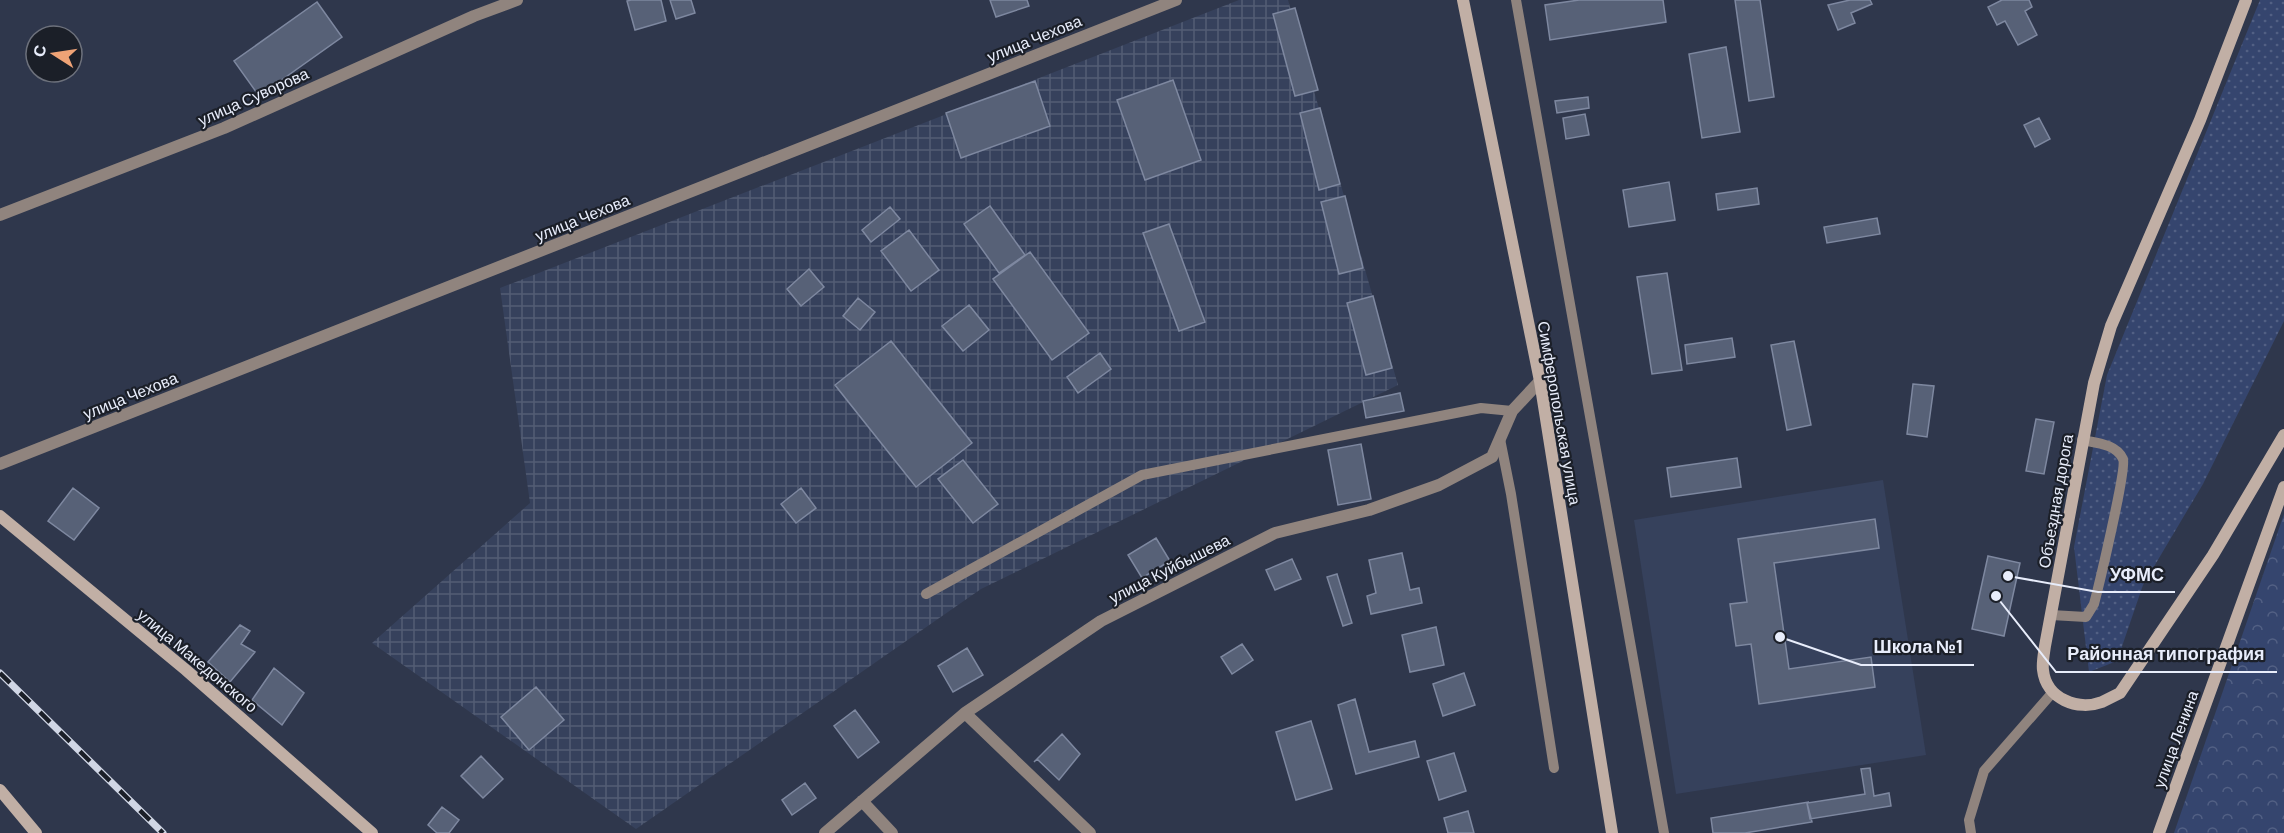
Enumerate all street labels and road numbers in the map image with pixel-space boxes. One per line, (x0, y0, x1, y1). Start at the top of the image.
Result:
street label: улица Чехова (984, 10, 1084, 66)
street label: улица Суворова (195, 63, 311, 129)
street label: улица Чехова (532, 189, 632, 245)
street label: Симферопольская улица (1534, 320, 1586, 506)
street label: улица Чехова (80, 367, 180, 423)
street label: Объездная дорога (2034, 432, 2076, 570)
street label: улица Куйбышева (1105, 529, 1233, 607)
street label: улица Македонского (134, 604, 262, 716)
street label: улица Ленина (2149, 688, 2201, 790)

